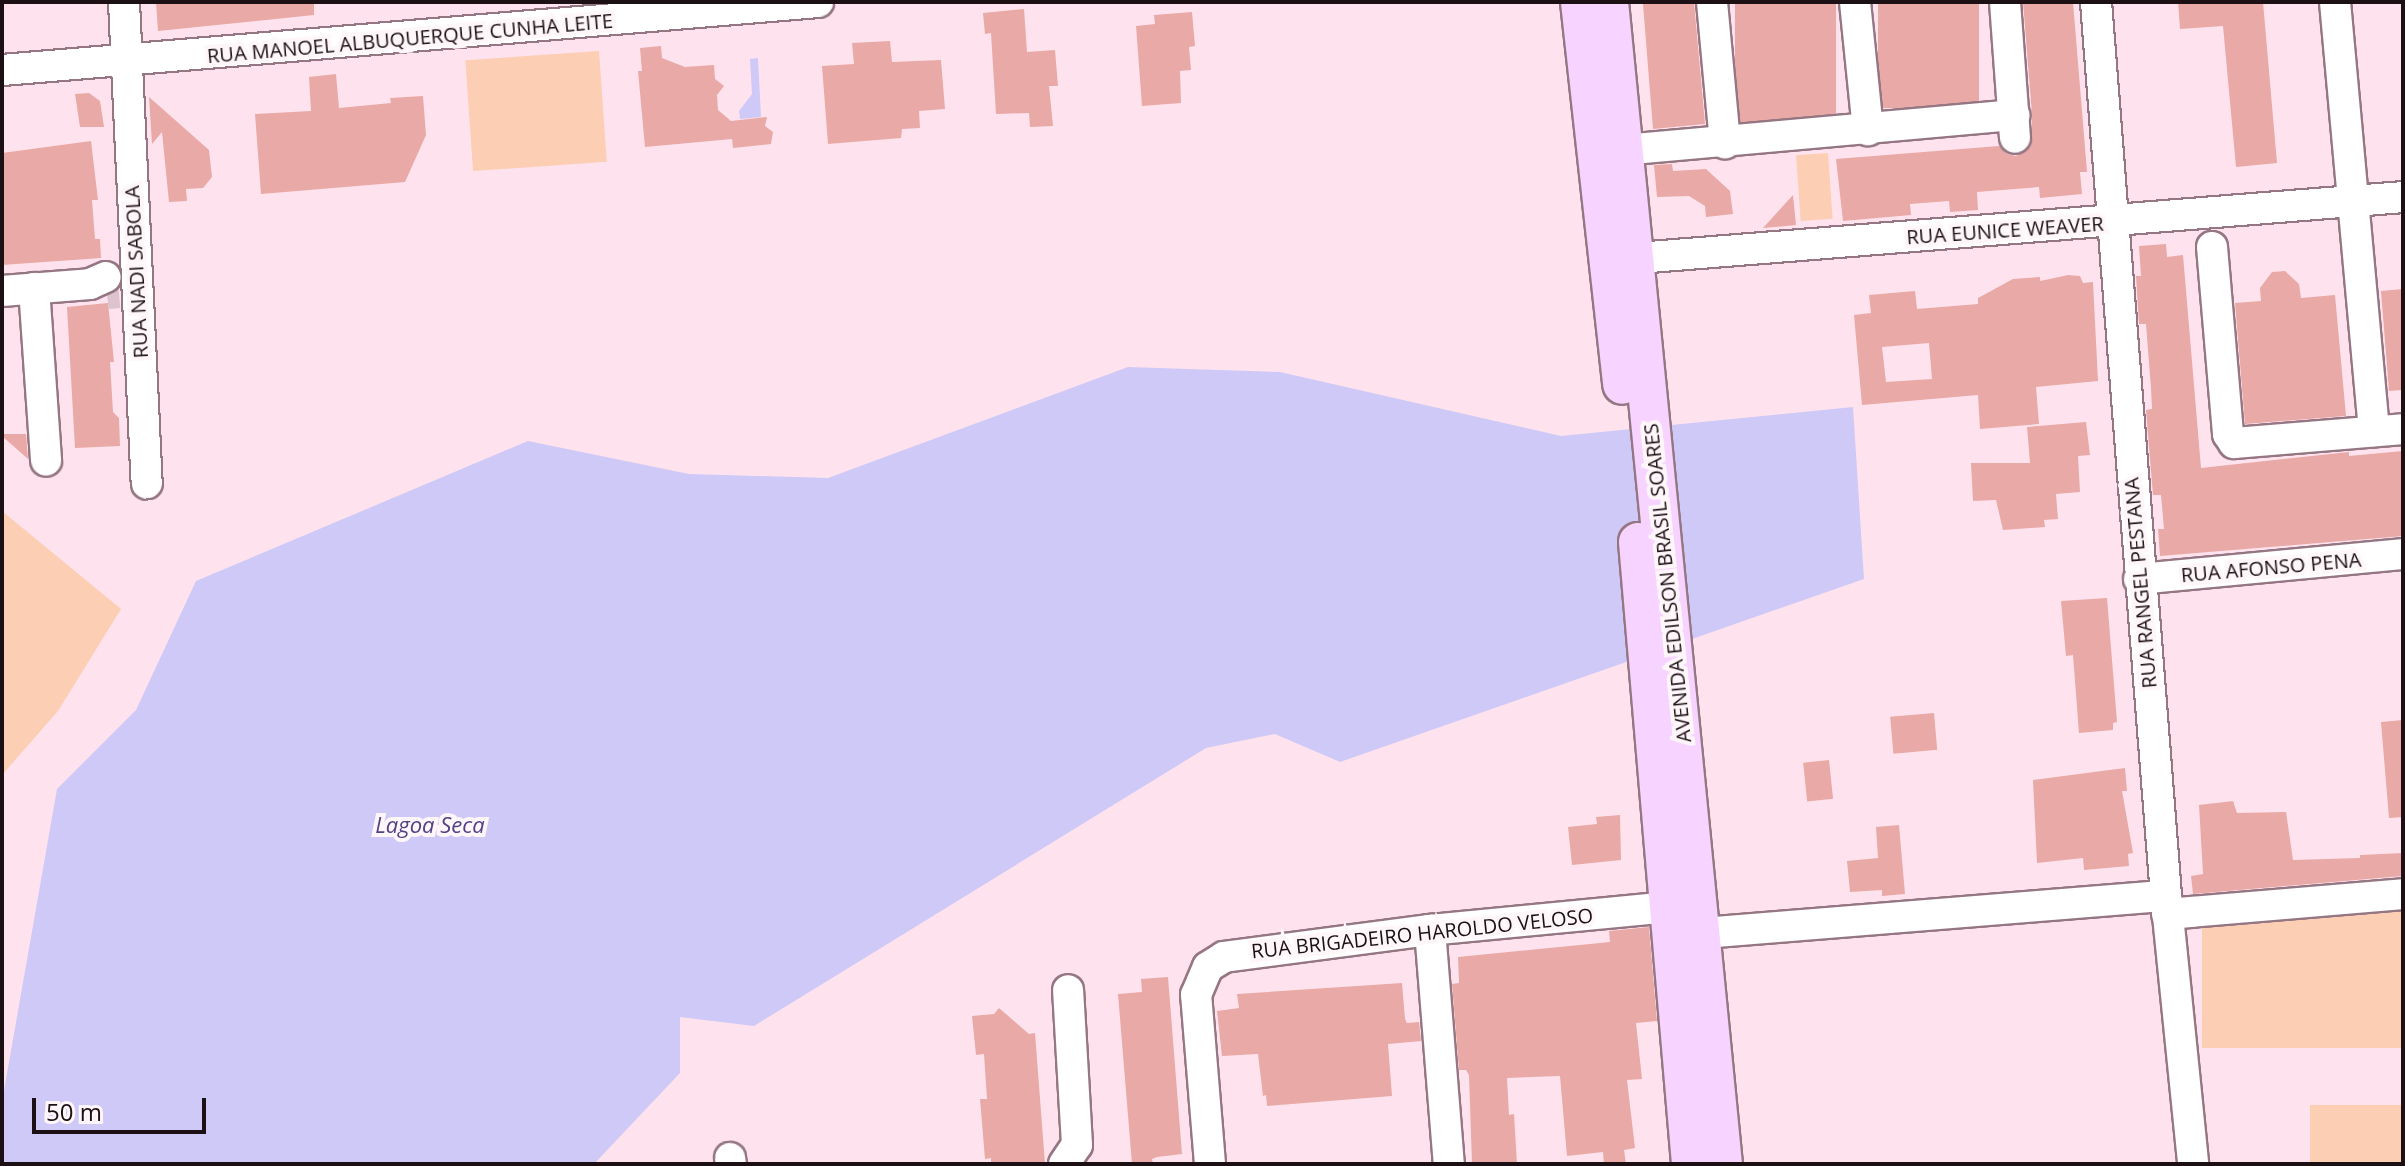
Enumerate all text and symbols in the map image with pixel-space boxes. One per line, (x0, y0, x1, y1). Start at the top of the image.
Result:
street label: RUA MANOEL ALBUQUERQUE CUNHA LEITE (206, 8, 614, 68)
street label: RUA NADI SABOLA (119, 185, 153, 359)
street label: RUA EUNICE WEAVER (1906, 211, 2104, 249)
street label: AVENIDA EDILSON BRASIL SOARES (1638, 422, 1696, 744)
street label: RUA RANGEL PESTANA (2119, 477, 2161, 689)
street label: RUA AFONSO PENA (2180, 547, 2362, 587)
water label: Lagoa Seca (375, 812, 485, 838)
street label: RUA BRIGADEIRO HAROLDO VELOSO (1250, 903, 1594, 963)
scale bar (36, 1082, 210, 1132)
text: 50 m (46, 1095, 102, 1128)

